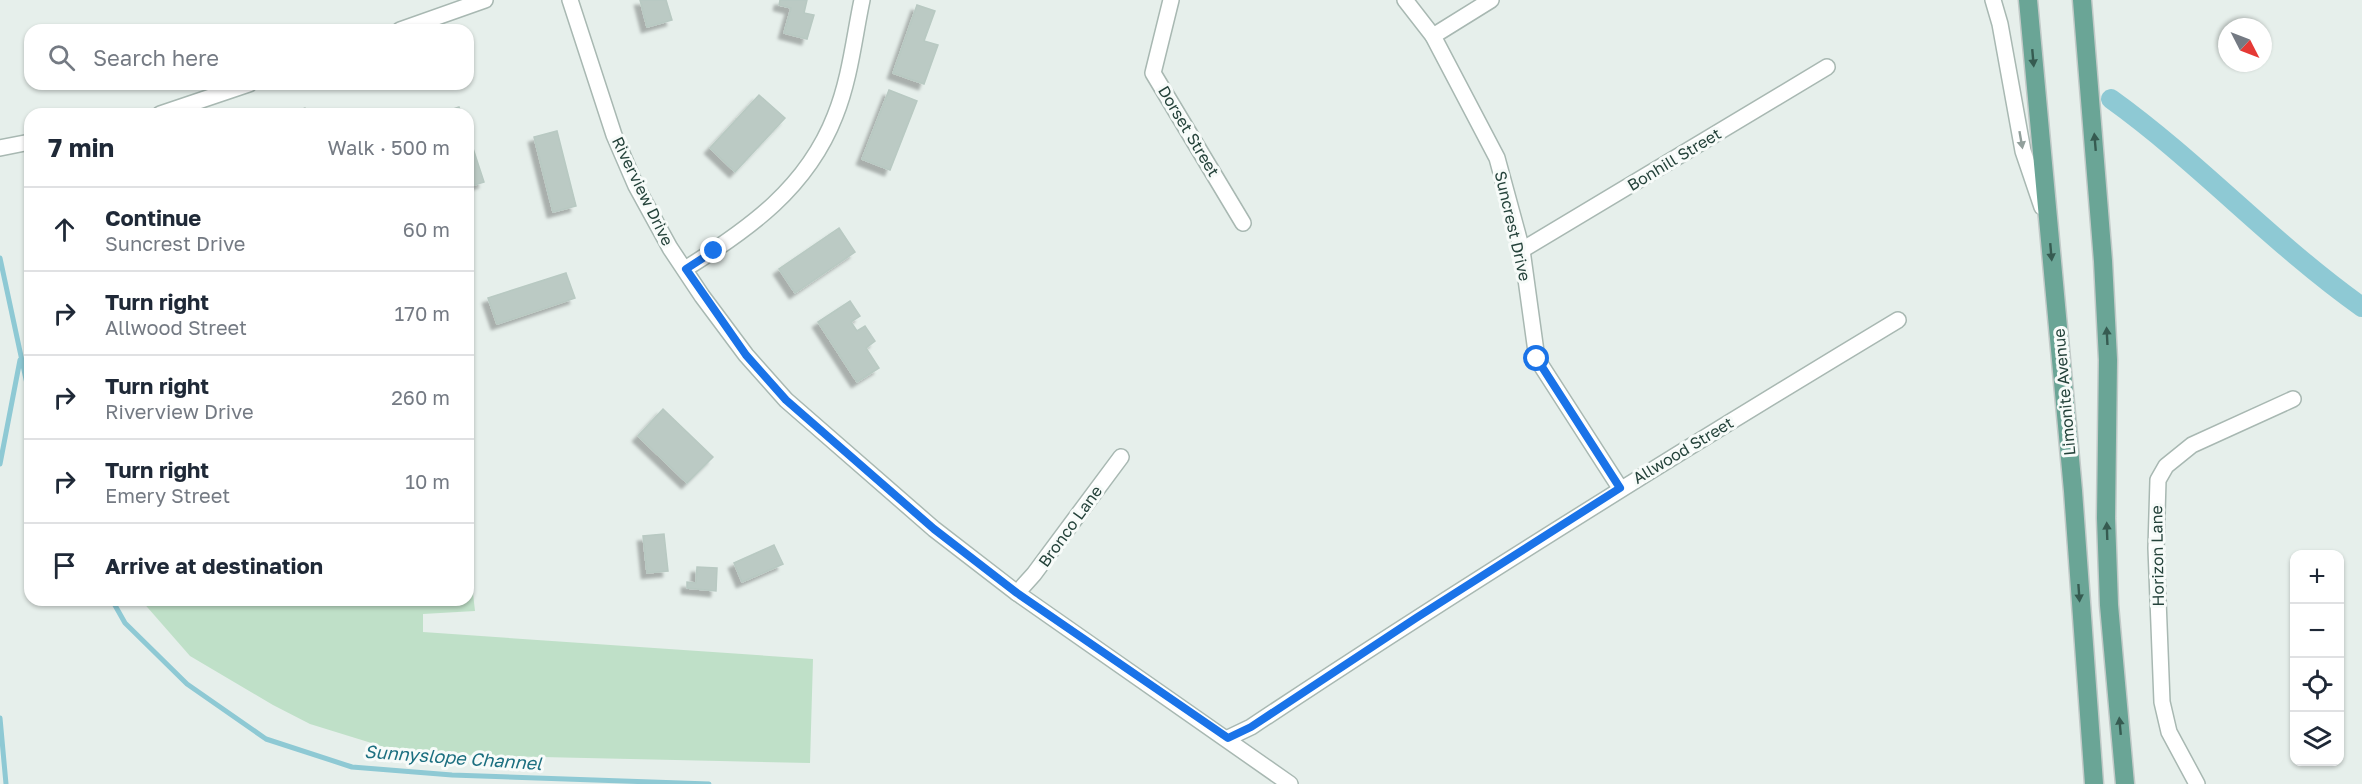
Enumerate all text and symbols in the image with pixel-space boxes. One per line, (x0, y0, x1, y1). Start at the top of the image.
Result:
north arrow (2218, 18, 2272, 72)
search box (24, 24, 474, 90)
icon: search (45, 41, 78, 74)
text: Search here (93, 44, 219, 71)
one-way arrow (2028, 49, 2038, 68)
street label: Dorset Street (1154, 82, 1224, 180)
street label: Bonhill Street (1623, 123, 1725, 195)
one-way arrow (2016, 130, 2025, 149)
text: 7 min (48, 132, 114, 163)
one-way arrow (2090, 132, 2100, 151)
street label: Riverview Drive (608, 133, 678, 249)
text: Walk · 500 m (328, 135, 450, 159)
street label: Suncrest Drive (1491, 169, 1535, 283)
text: Continue (105, 204, 201, 231)
icon: ahead (48, 213, 81, 246)
text: 60 m (403, 217, 450, 241)
text: Suncrest Drive (105, 231, 245, 255)
route end (700, 237, 726, 263)
one-way arrow (2046, 243, 2056, 262)
text: Turn right (105, 288, 209, 315)
icon: right (48, 297, 81, 330)
text: 170 m (395, 301, 450, 325)
text: Allwood Street (105, 315, 247, 339)
one-way arrow (2102, 327, 2111, 346)
street label: Limonite Avenue (2048, 328, 2080, 456)
route start (1523, 345, 1549, 371)
text: Turn right (105, 372, 209, 399)
icon: right (48, 381, 81, 414)
text: 260 m (391, 385, 450, 409)
text: Riverview Drive (105, 399, 253, 423)
street label: Allwood Street (1629, 412, 1737, 488)
text: Turn right (105, 456, 209, 483)
icon: right (48, 465, 81, 498)
text: 10 m (405, 469, 450, 493)
street label: Bronco Lane (1034, 481, 1106, 571)
text: Emery Street (105, 483, 230, 507)
street label: Horizon Lane (2146, 505, 2168, 607)
one-way arrow (2102, 522, 2111, 541)
icon: arrive (48, 549, 81, 582)
map controls (2290, 550, 2344, 766)
button: + (2290, 550, 2344, 604)
text: Arrive at destination (105, 552, 323, 579)
one-way arrow (2075, 584, 2084, 603)
button: − (2290, 604, 2344, 658)
button: locate (2290, 658, 2344, 712)
button: layers (2290, 712, 2344, 766)
one-way arrow (2115, 716, 2125, 735)
water label: Sunnyslope Channel (364, 740, 544, 774)

